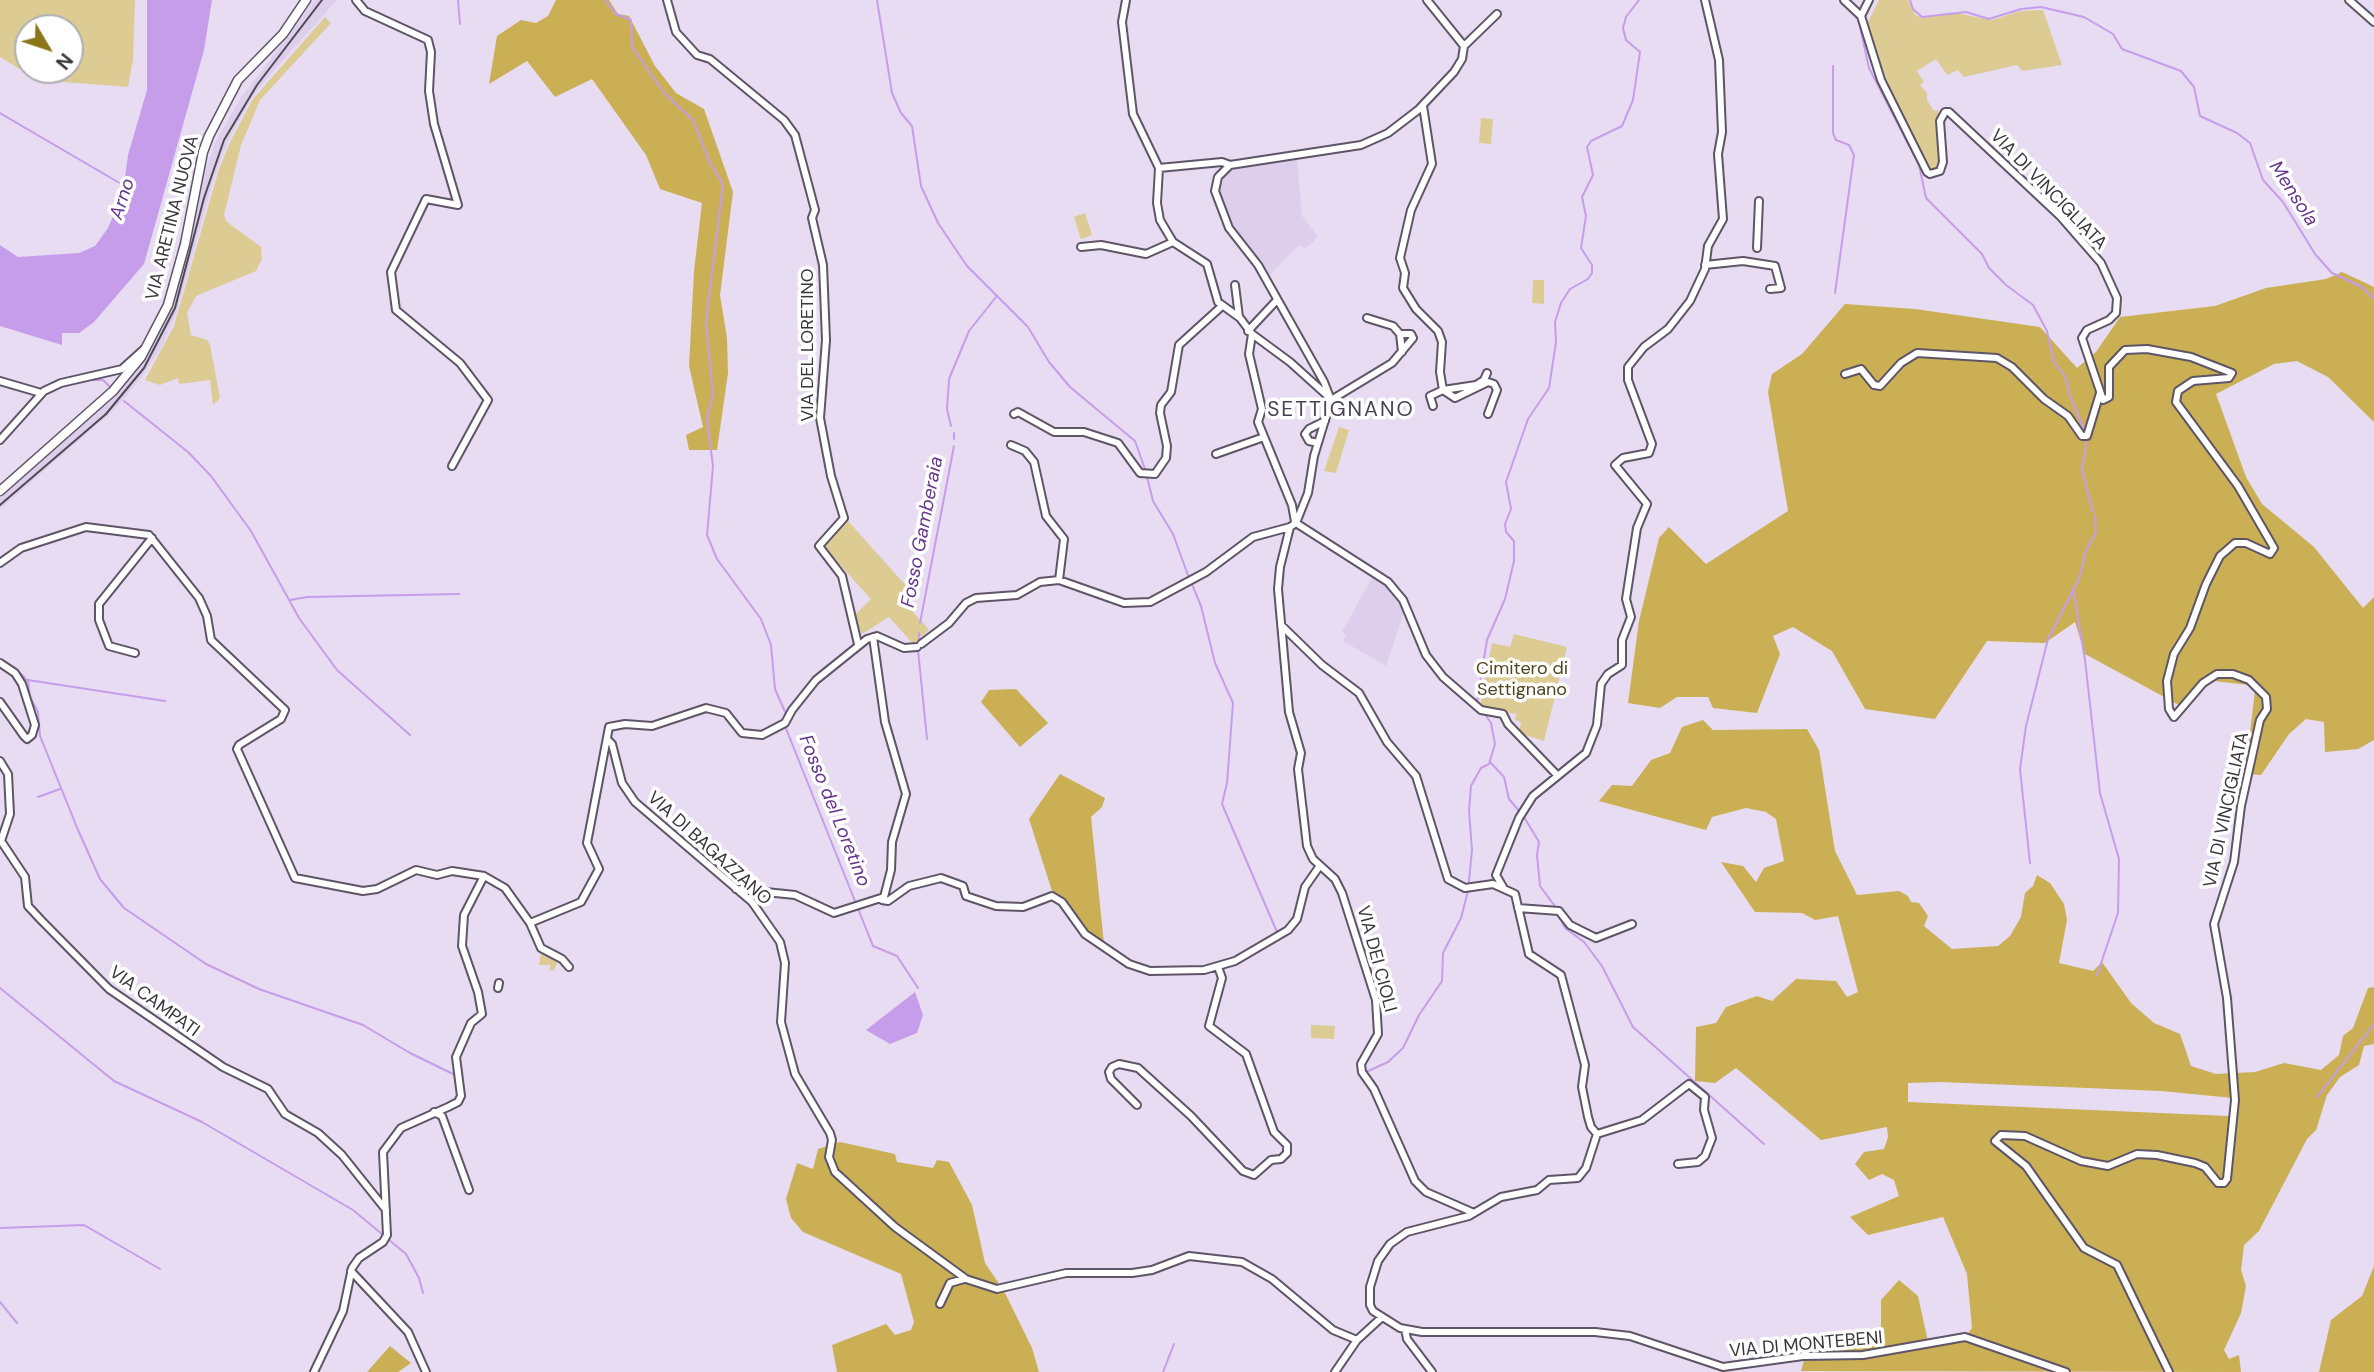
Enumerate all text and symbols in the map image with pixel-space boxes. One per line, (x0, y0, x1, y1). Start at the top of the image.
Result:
north arrow (14, 14, 84, 84)
text: N (50, 48, 78, 75)
street label: VIA DI VINCIGLIATA (1985, 125, 2111, 255)
street label: VIA ARETINA NUOVA (142, 133, 204, 303)
water label: Mensola (2264, 157, 2322, 231)
water label: Arno (106, 176, 140, 222)
street label: VIA DEL LORETINO (797, 268, 819, 422)
district label: SETTIGNANO (1268, 397, 1414, 423)
water label: Fosso Gamberaia (897, 455, 949, 609)
park label: Cimitero di Settignano (1476, 658, 1568, 700)
street label: VIA DI VINCIGLIATA (2200, 730, 2254, 890)
water label: Fosso del Loretino (793, 732, 875, 890)
street label: VIA DI BAGAZZANO (642, 788, 776, 910)
street label: VIA DEI CIOLI (1351, 903, 1401, 1015)
street label: VIA CAMPATI (105, 962, 203, 1042)
street label: VIA DI MONTEBENI (1728, 1328, 1884, 1362)

